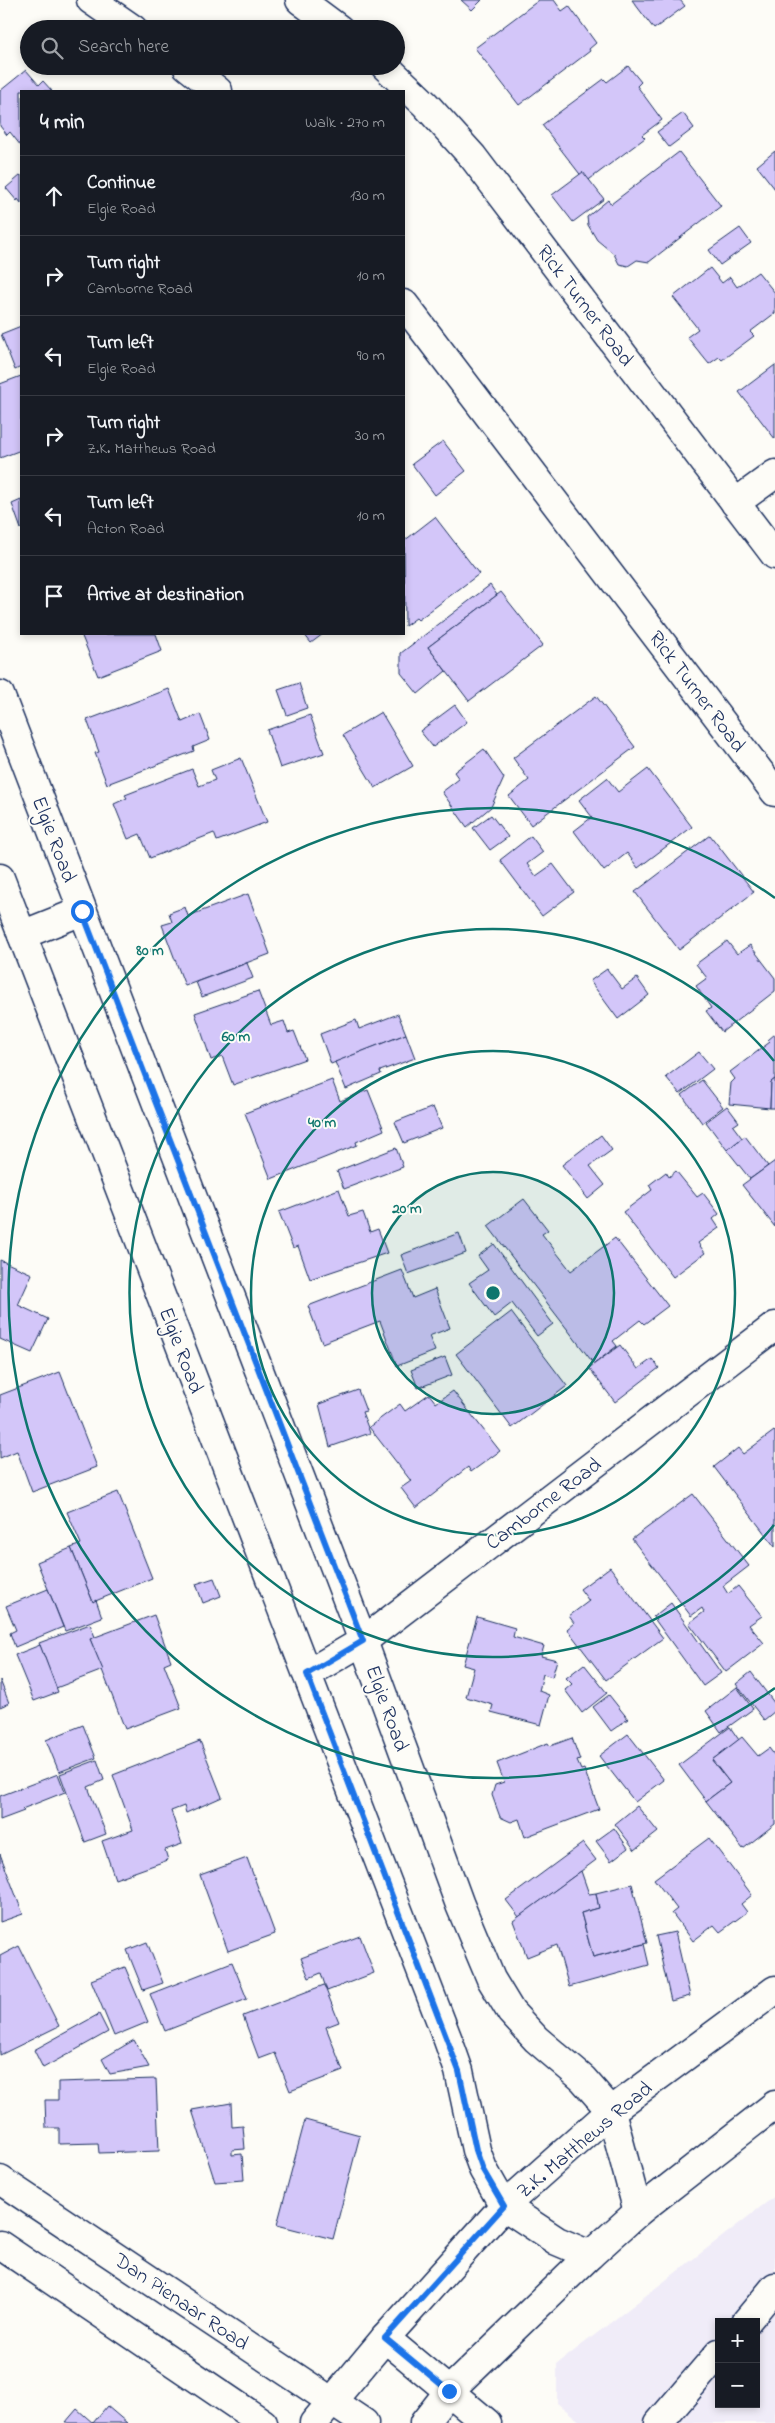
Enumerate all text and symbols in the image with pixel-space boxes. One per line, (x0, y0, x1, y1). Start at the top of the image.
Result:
search box (20, 20, 405, 75)
icon: search (38, 34, 66, 62)
text: Search here (78, 34, 169, 61)
text: 4 min (40, 108, 84, 138)
text: Walk · 270 m (305, 111, 385, 135)
text: Continue (87, 170, 155, 197)
icon: ahead (40, 182, 68, 210)
text: 130 m (350, 184, 385, 208)
text: Elgie Road (87, 197, 155, 221)
street label: Rick Turner Road (529, 239, 640, 374)
text: Turn right (87, 250, 160, 277)
icon: right (40, 262, 68, 290)
text: 10 m (357, 264, 385, 288)
text: Camborne Road (87, 277, 192, 301)
text: Turn left (87, 330, 154, 357)
icon: left (40, 342, 68, 370)
text: 90 m (357, 344, 385, 368)
text: Elgie Road (87, 357, 155, 381)
text: Turn right (87, 410, 160, 437)
icon: right (40, 422, 68, 450)
text: 30 m (355, 424, 385, 448)
text: Z.K. Matthews Road (87, 437, 216, 461)
text: Turn left (87, 490, 154, 517)
icon: left (40, 502, 68, 530)
text: 10 m (357, 504, 385, 528)
text: Acton Road (87, 517, 164, 541)
icon: arrive (40, 582, 68, 610)
text: Arrive at destination (87, 582, 244, 609)
street label: Rick Turner Road (641, 625, 752, 760)
street label: Elgie Road (21, 792, 83, 888)
route start (71, 900, 94, 923)
text: 80 m (135, 940, 164, 962)
text: 60 m (221, 1026, 251, 1048)
text: 40 m (307, 1112, 336, 1134)
text: 20 m (391, 1198, 422, 1220)
centre of rings (484, 1284, 502, 1302)
street label: Elgie Road (148, 1303, 210, 1399)
street label: Camborne Road (480, 1451, 609, 1558)
street label: Elgie Road (355, 1661, 416, 1757)
street label: Z.K. Matthews Road (511, 2075, 660, 2206)
street label: Dan Pienaar Road (107, 2246, 254, 2359)
map controls (715, 2318, 760, 2408)
button: + (715, 2318, 760, 2363)
button: − (715, 2363, 760, 2408)
route end (438, 2380, 461, 2403)

